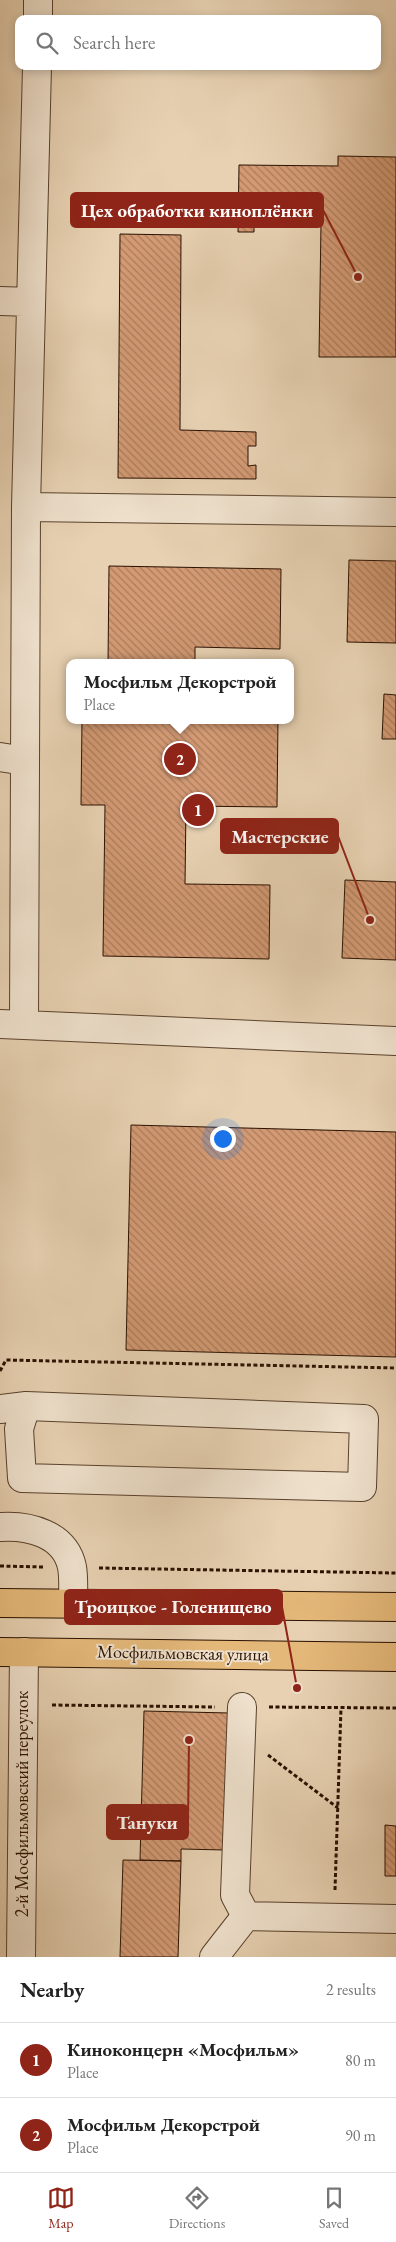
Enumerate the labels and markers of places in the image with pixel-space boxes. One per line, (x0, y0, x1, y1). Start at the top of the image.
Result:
callout: Цех обработки киноплёнки (71, 193, 323, 227)
pin: 2 (164, 740, 196, 778)
pin: 1 (182, 791, 214, 829)
callout: Мастерские (221, 819, 338, 853)
callout: Троицкое - Голенищево (65, 1590, 282, 1624)
callout: Тануки (107, 1805, 188, 1839)

